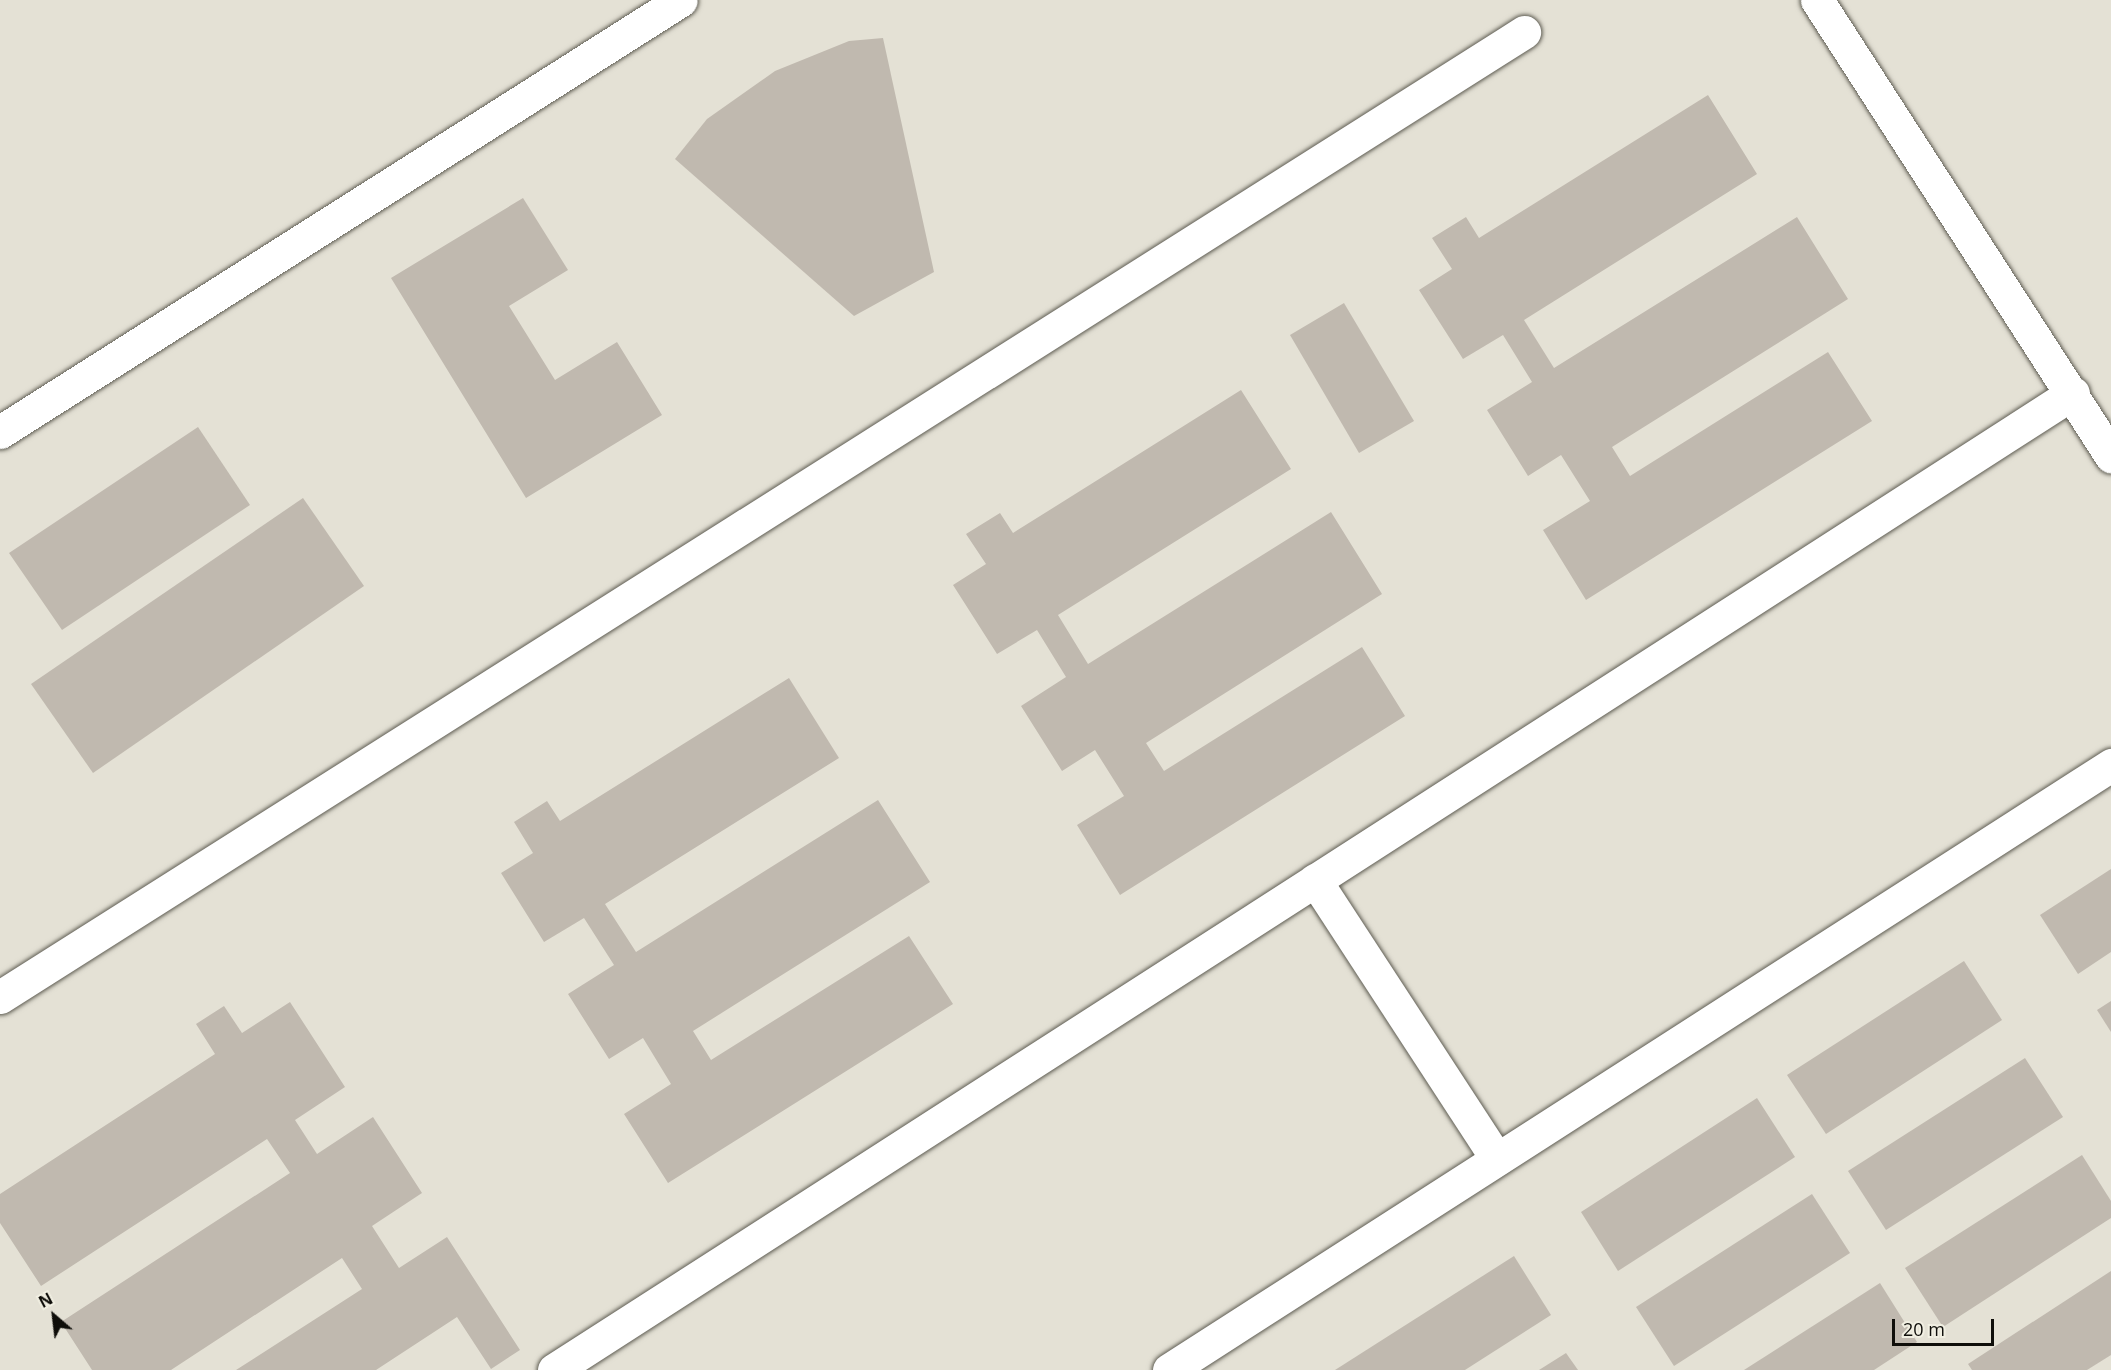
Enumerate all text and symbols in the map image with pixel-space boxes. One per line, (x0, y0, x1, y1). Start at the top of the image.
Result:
north arrow (24, 1286, 84, 1346)
text: N (35, 1287, 56, 1313)
scale bar (1895, 1307, 1997, 1345)
text: 20 m (1903, 1317, 1945, 1341)

